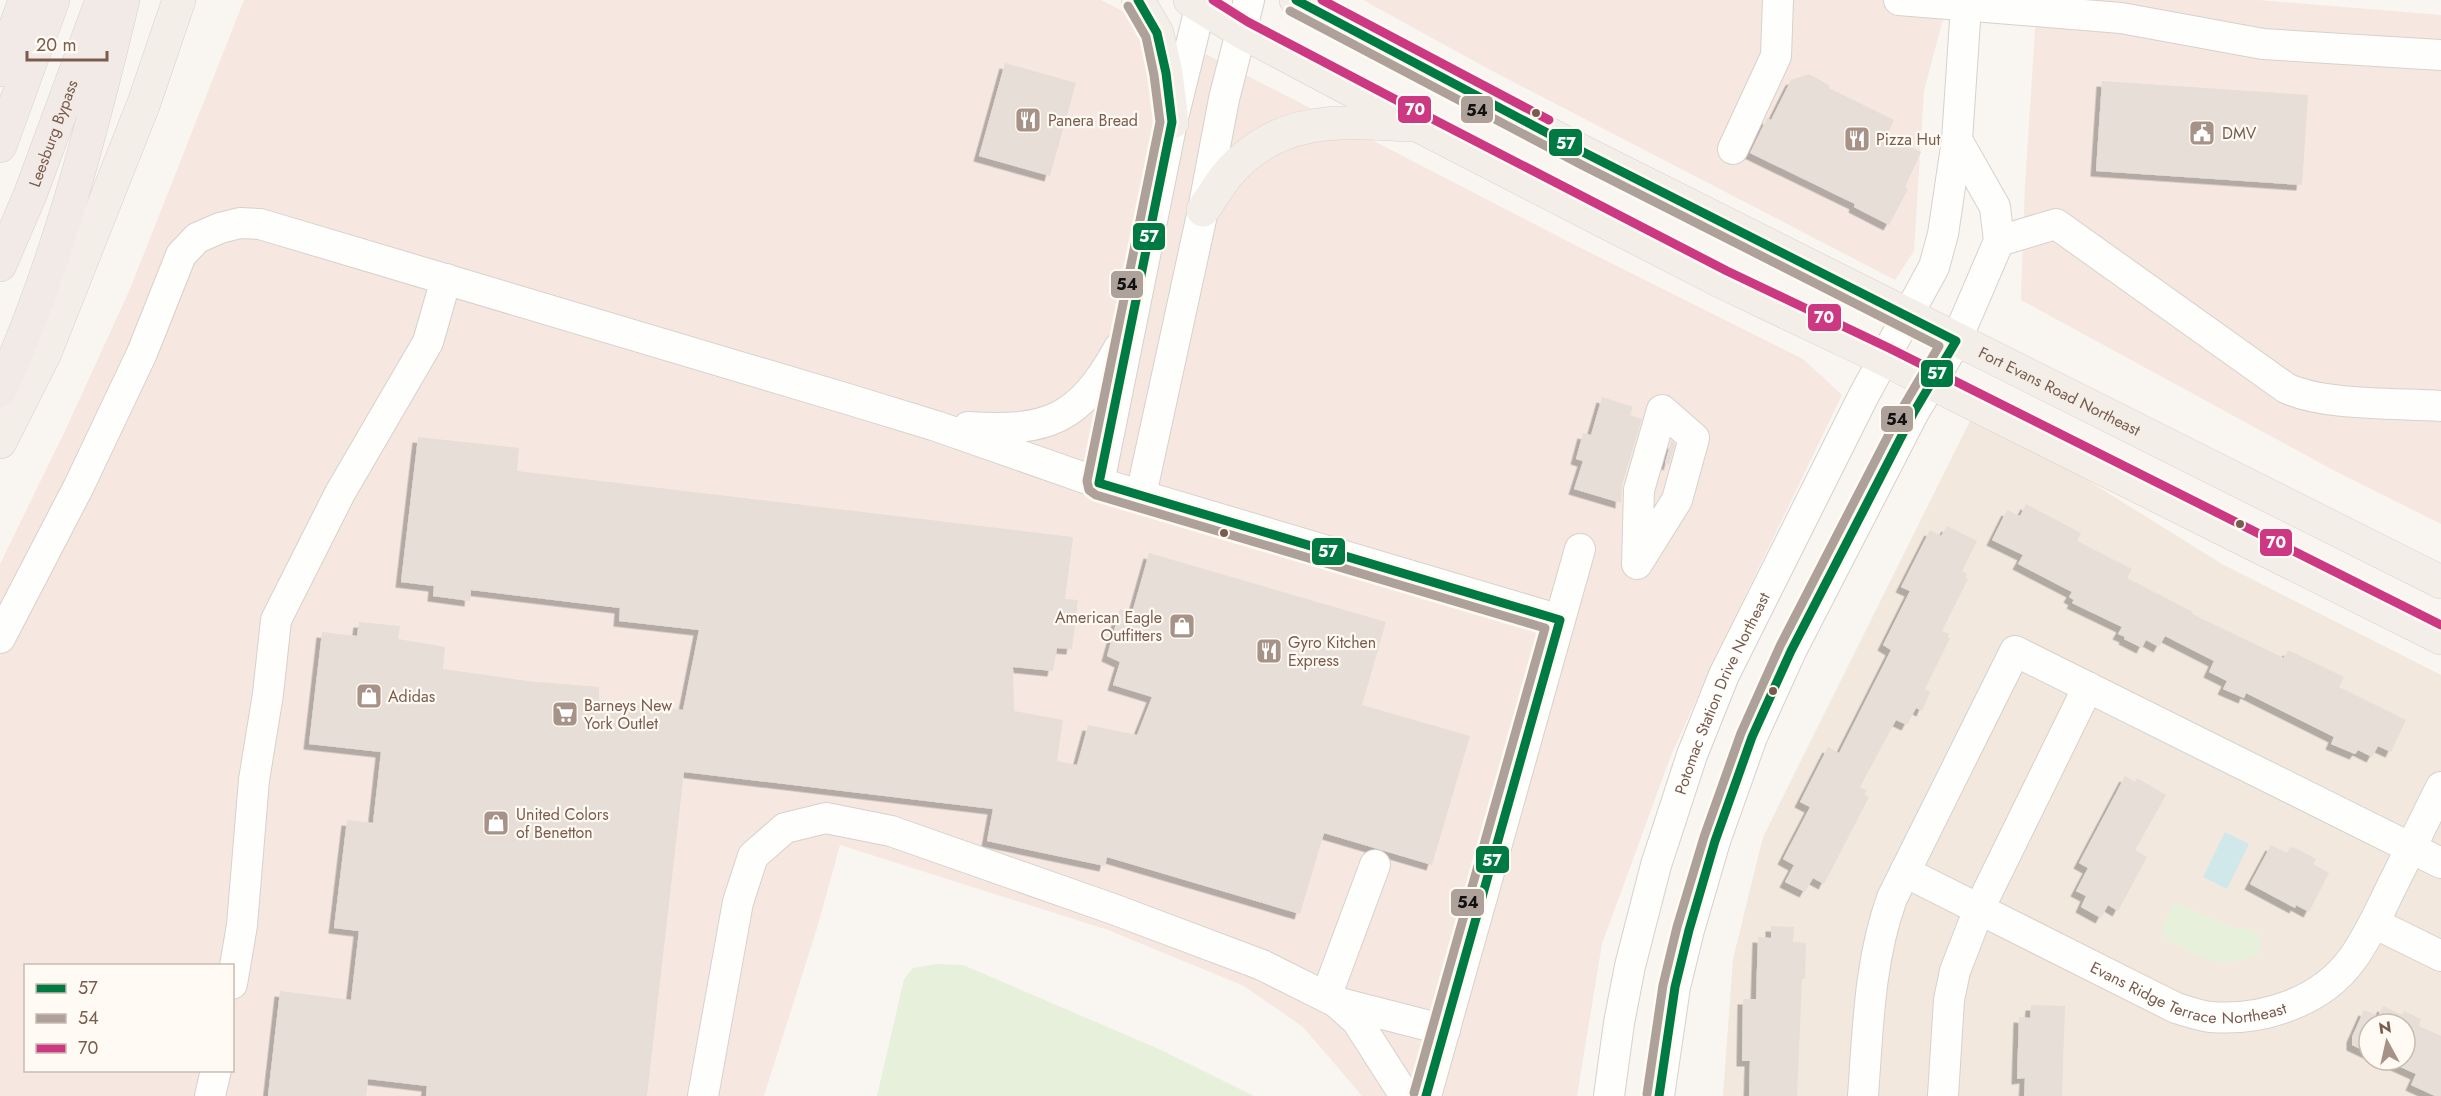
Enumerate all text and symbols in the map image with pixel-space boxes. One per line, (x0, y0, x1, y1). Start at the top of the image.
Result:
scale bar (27, 24, 106, 62)
text: 20 m (36, 32, 76, 58)
street label: Leesburg Bypass (23, 77, 84, 190)
line badge: 70 (1397, 95, 1432, 124)
line badge: 54 (1460, 95, 1494, 124)
text: 70 (1405, 98, 1425, 121)
text: 54 (1466, 99, 1488, 122)
restaurant icon: Panera Bread (1013, 105, 1043, 135)
unlabelled marker (1530, 107, 1542, 119)
place label: Panera Bread (1048, 109, 1138, 132)
public building icon: DMV (2187, 118, 2217, 148)
place label: DMV (2222, 122, 2257, 145)
restaurant icon: Pizza Hut (1842, 124, 1872, 154)
line badge: 57 (1548, 128, 1583, 157)
place label: Pizza Hut (1876, 128, 1940, 151)
text: 57 (1556, 132, 1576, 155)
line badge: 57 (1132, 222, 1166, 251)
text: 57 (1139, 225, 1159, 248)
line badge: 54 (1110, 270, 1144, 299)
text: 54 (1116, 273, 1138, 296)
line badge: 70 (1807, 303, 1842, 332)
text: 70 (1814, 306, 1834, 329)
street label: Fort Evans Road Northeast (1975, 341, 2144, 442)
line badge: 57 (1920, 359, 1954, 388)
text: 57 (1927, 362, 1947, 385)
line badge: 54 (1880, 405, 1914, 433)
text: 54 (1886, 408, 1908, 431)
unlabelled marker (2234, 518, 2246, 530)
unlabelled marker (1218, 527, 1230, 539)
line badge: 70 (2259, 528, 2293, 557)
text: 70 (2266, 531, 2286, 554)
line badge: 57 (1311, 537, 1346, 566)
text: 57 (1318, 540, 1338, 563)
street label: Potomac Station Drive Northeast (1669, 588, 1776, 798)
place label: American Eagle Outfitters (1055, 606, 1162, 647)
shop icon: American Eagle Outfitters (1167, 611, 1197, 641)
place label: Gyro Kitchen Express (1288, 631, 1376, 672)
restaurant icon: Gyro Kitchen Express (1254, 636, 1284, 666)
shop icon: Adidas (354, 681, 384, 711)
place label: Adidas (388, 685, 435, 708)
unlabelled marker (1767, 685, 1779, 697)
place label: Barneys New York Outlet (584, 694, 672, 735)
supermarket icon: Barneys New York Outlet (550, 699, 580, 729)
place label: United Colors of Benetton (516, 803, 609, 844)
shop icon: United Colors of Benetton (481, 808, 511, 838)
line badge: 57 (1475, 845, 1510, 874)
text: 57 (1482, 849, 1502, 872)
line badge: 54 (1450, 888, 1485, 917)
text: 54 (1457, 891, 1479, 914)
street label: Evans Ridge Terrace Northeast (2086, 956, 2290, 1030)
legend (24, 964, 234, 1072)
text: 57 (78, 975, 98, 1001)
text: 54 (78, 1005, 99, 1031)
north arrow (2357, 1012, 2417, 1072)
text: N (2377, 1015, 2393, 1040)
text: 70 (78, 1035, 98, 1061)

